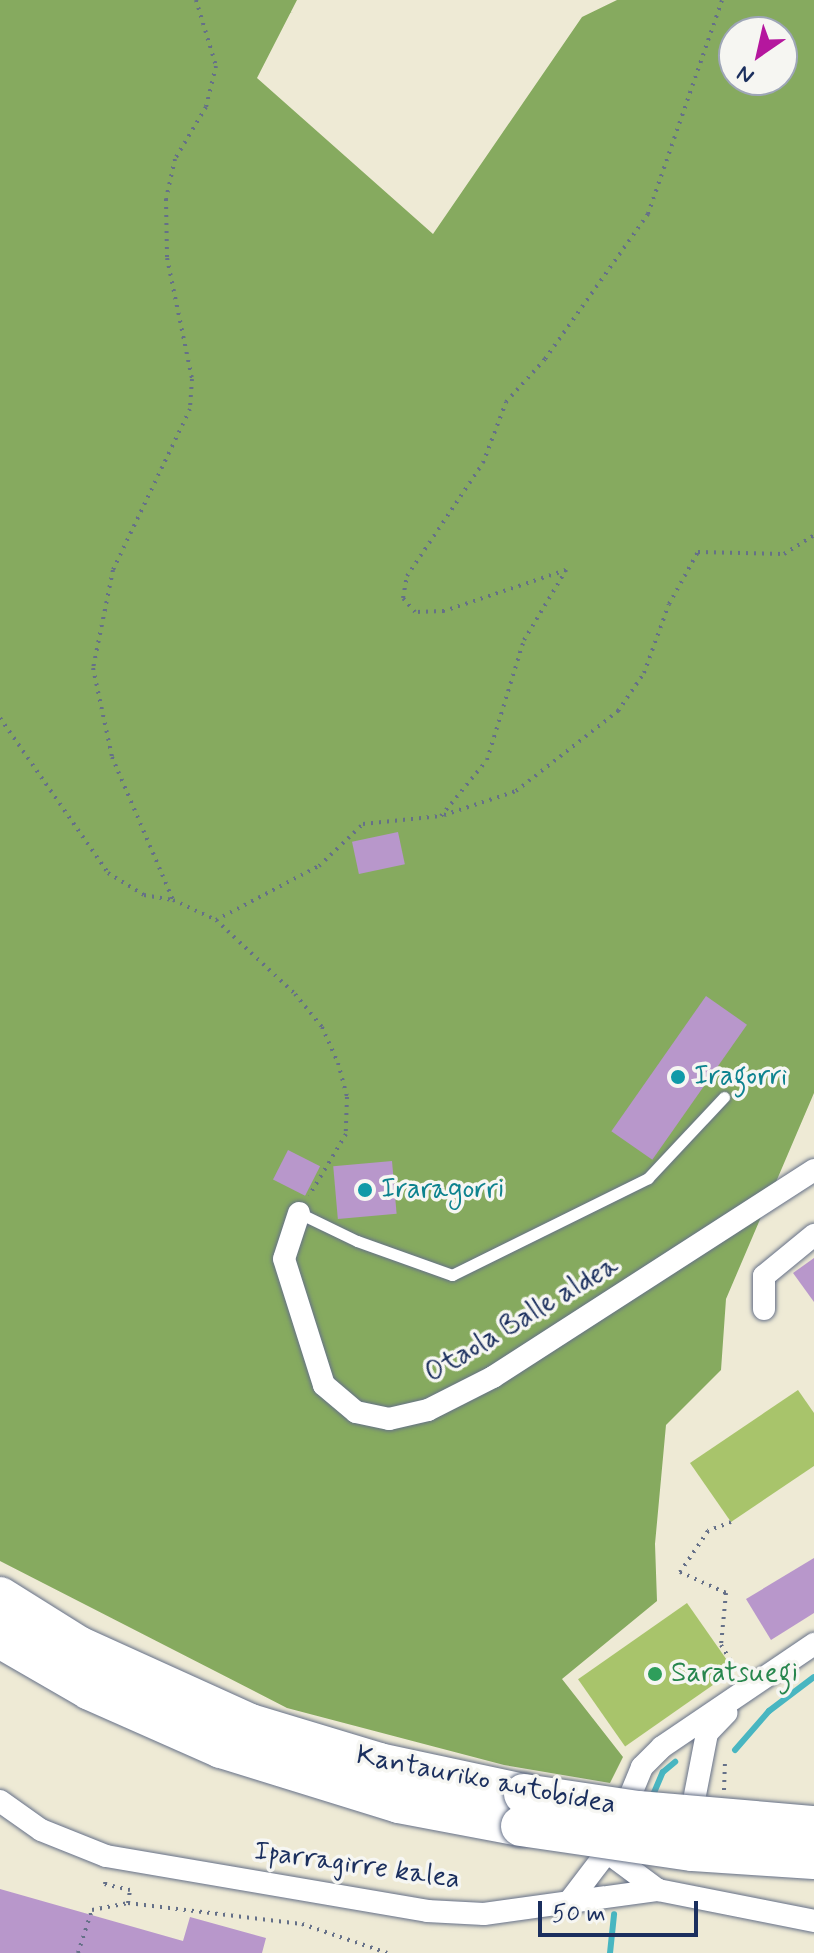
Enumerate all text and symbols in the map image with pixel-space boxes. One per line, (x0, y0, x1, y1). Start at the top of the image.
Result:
north arrow (718, 16, 798, 96)
text: N (732, 59, 760, 90)
place label: Iragorri (694, 1060, 787, 1094)
marker: Iragorri (669, 1068, 687, 1086)
place label: Iraragorri (381, 1173, 504, 1207)
marker: Iraragorri (356, 1181, 374, 1199)
street label: Otaola Balle aldea (420, 1249, 624, 1391)
place label: Saratsuegi (671, 1657, 798, 1691)
marker: Saratsuegi (646, 1665, 664, 1683)
street label: Kantauriko autobidea (355, 1740, 617, 1822)
street label: Iparragirre kalea (251, 1835, 463, 1897)
scale bar (542, 1885, 702, 1935)
text: 50 m (552, 1899, 606, 1930)

